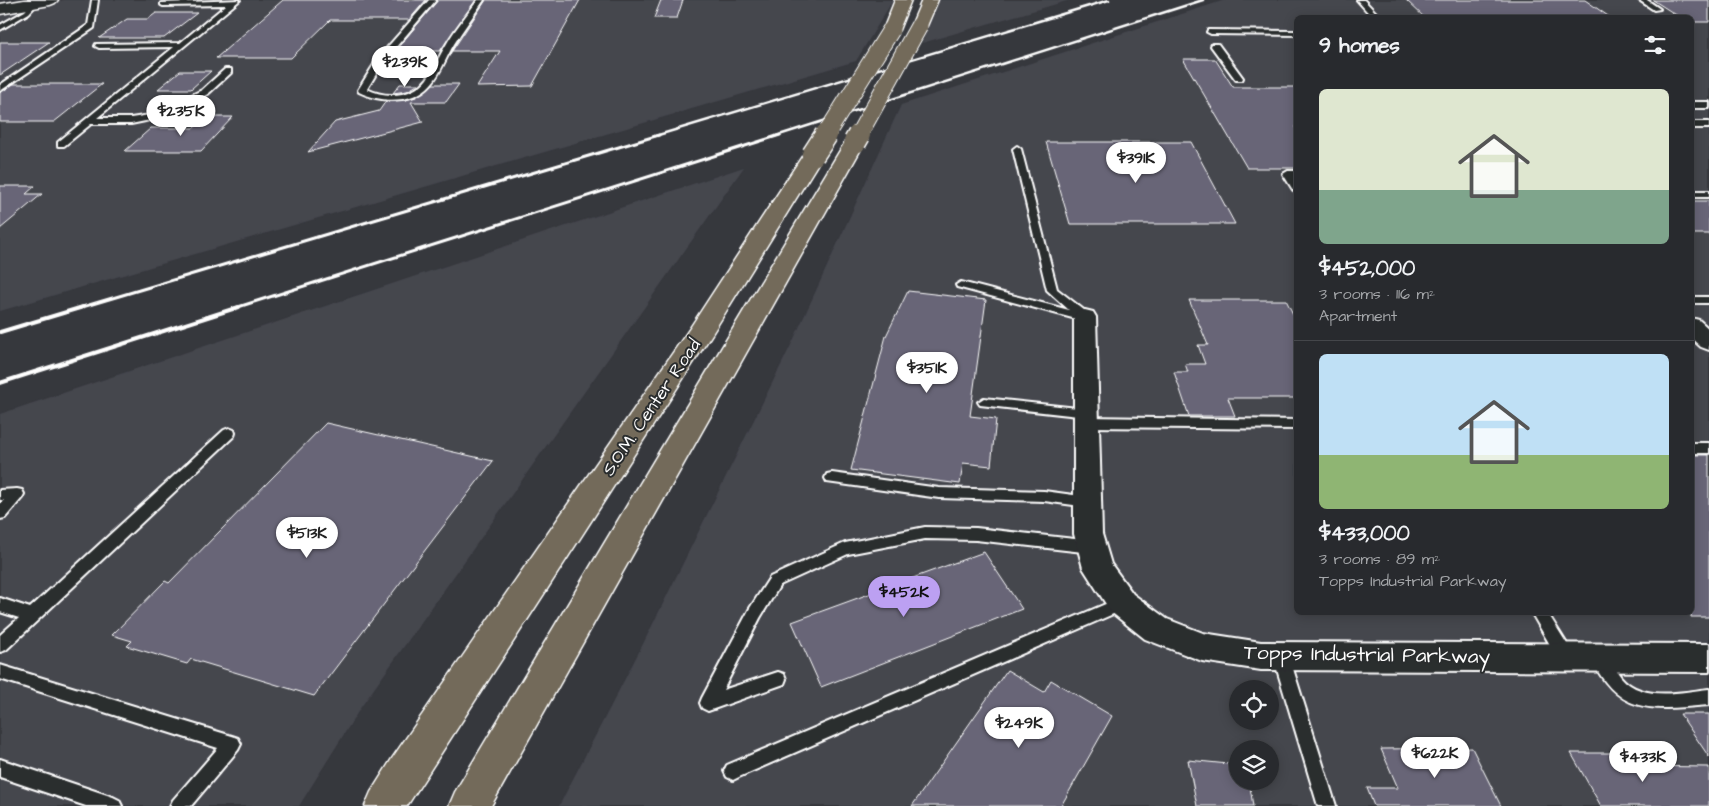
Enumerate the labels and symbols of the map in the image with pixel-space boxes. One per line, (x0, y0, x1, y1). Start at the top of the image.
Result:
pin: $239K (370, 46, 440, 88)
pin: $235K (146, 94, 216, 137)
pin: $391K (1101, 142, 1171, 184)
street label: S.O.M. Center Road (596, 334, 707, 481)
pin: $351K (892, 352, 962, 394)
pin: $513K (272, 516, 342, 559)
pin: $452K (869, 576, 939, 618)
street label: Topps Industrial Parkway (1244, 638, 1491, 673)
pin: $249K (984, 706, 1054, 749)
pin: $622K (1400, 736, 1470, 779)
pin: $433K (1608, 740, 1678, 783)

